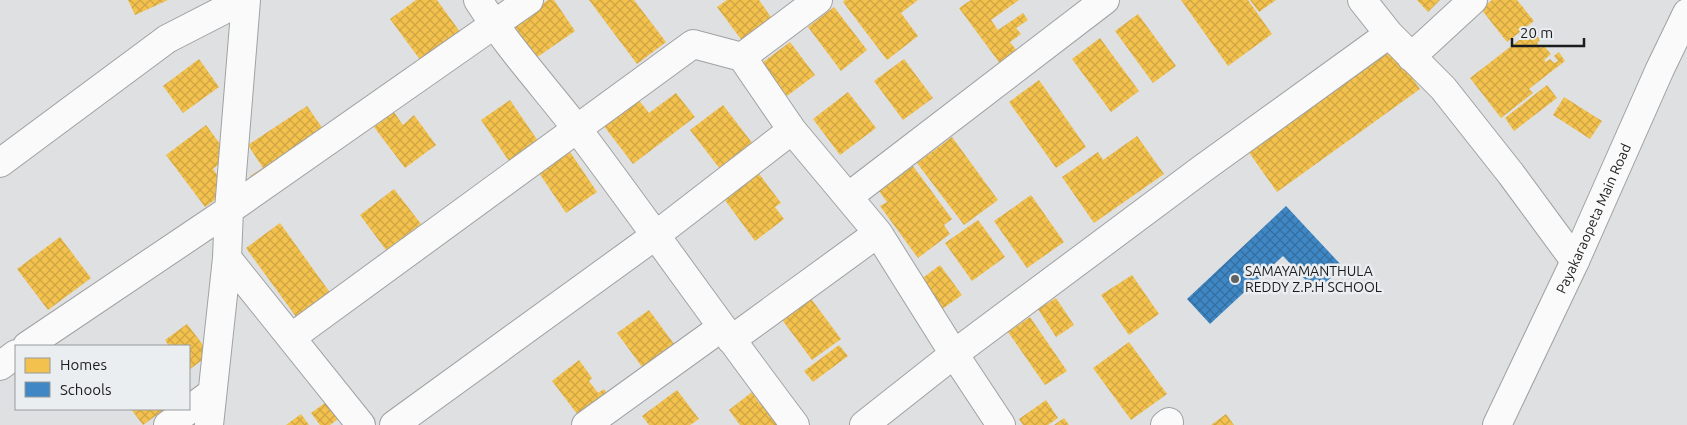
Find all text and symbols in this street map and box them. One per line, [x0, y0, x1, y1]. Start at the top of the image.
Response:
scale bar [1512, 15, 1584, 47]
text: 20 m [1520, 24, 1553, 41]
street label: Payakaraopeta Main Road [1553, 141, 1634, 296]
place label: SAMAYAMANTHULA REDDY Z.P.H SCHOOL [1245, 263, 1382, 295]
marker: SAMAYAMANTHULA REDDY Z.P.H SCHOOL [1229, 273, 1241, 285]
legend [15, 345, 190, 410]
text: Homes [60, 356, 107, 373]
text: Schools [60, 381, 111, 398]

